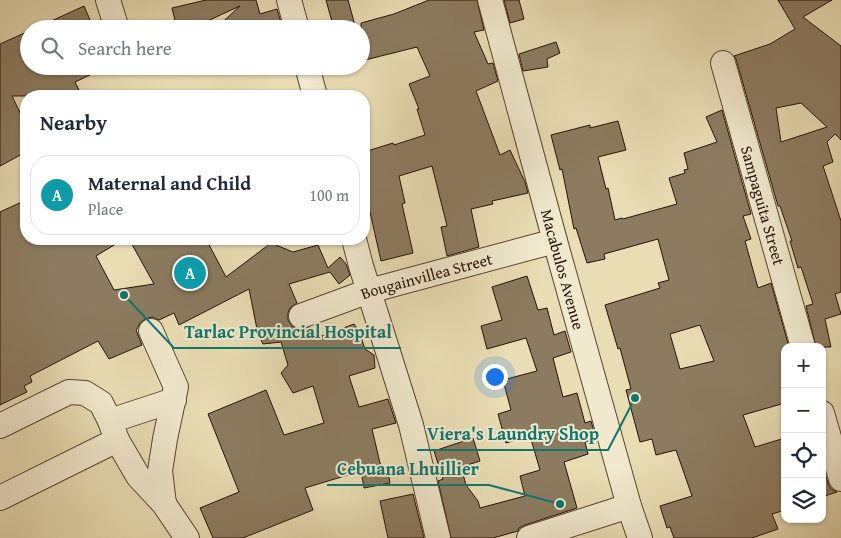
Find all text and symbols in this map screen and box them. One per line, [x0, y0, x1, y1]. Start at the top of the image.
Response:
search box [20, 20, 370, 75]
icon: search [38, 34, 66, 62]
text: Search here [78, 34, 172, 62]
text: Nearby [40, 107, 107, 138]
street label: Sampaguita Street [735, 143, 791, 268]
text: Maternal and Child [88, 169, 251, 197]
text: A [52, 183, 62, 207]
text: 100 m [309, 183, 349, 207]
text: Place [88, 197, 123, 221]
street label: Macabulos Avenue [535, 206, 591, 332]
street label: Bougainvillea Street [357, 246, 495, 305]
pin: A [174, 254, 206, 292]
callout: Tarlac Provincial Hospital [174, 315, 401, 348]
text: Tarlac Provincial Hospital [184, 318, 392, 345]
map controls [781, 343, 826, 523]
button: + [781, 343, 826, 388]
your location [482, 364, 508, 390]
button: − [781, 388, 826, 433]
callout: Viera's Laundry Shop [417, 417, 608, 450]
text: Viera's Laundry Shop [427, 420, 599, 447]
button: locate [781, 433, 826, 478]
callout: Cebuana Lhuillier [327, 452, 489, 485]
text: Cebuana Lhuillier [337, 455, 480, 482]
button: layers [781, 478, 826, 523]

